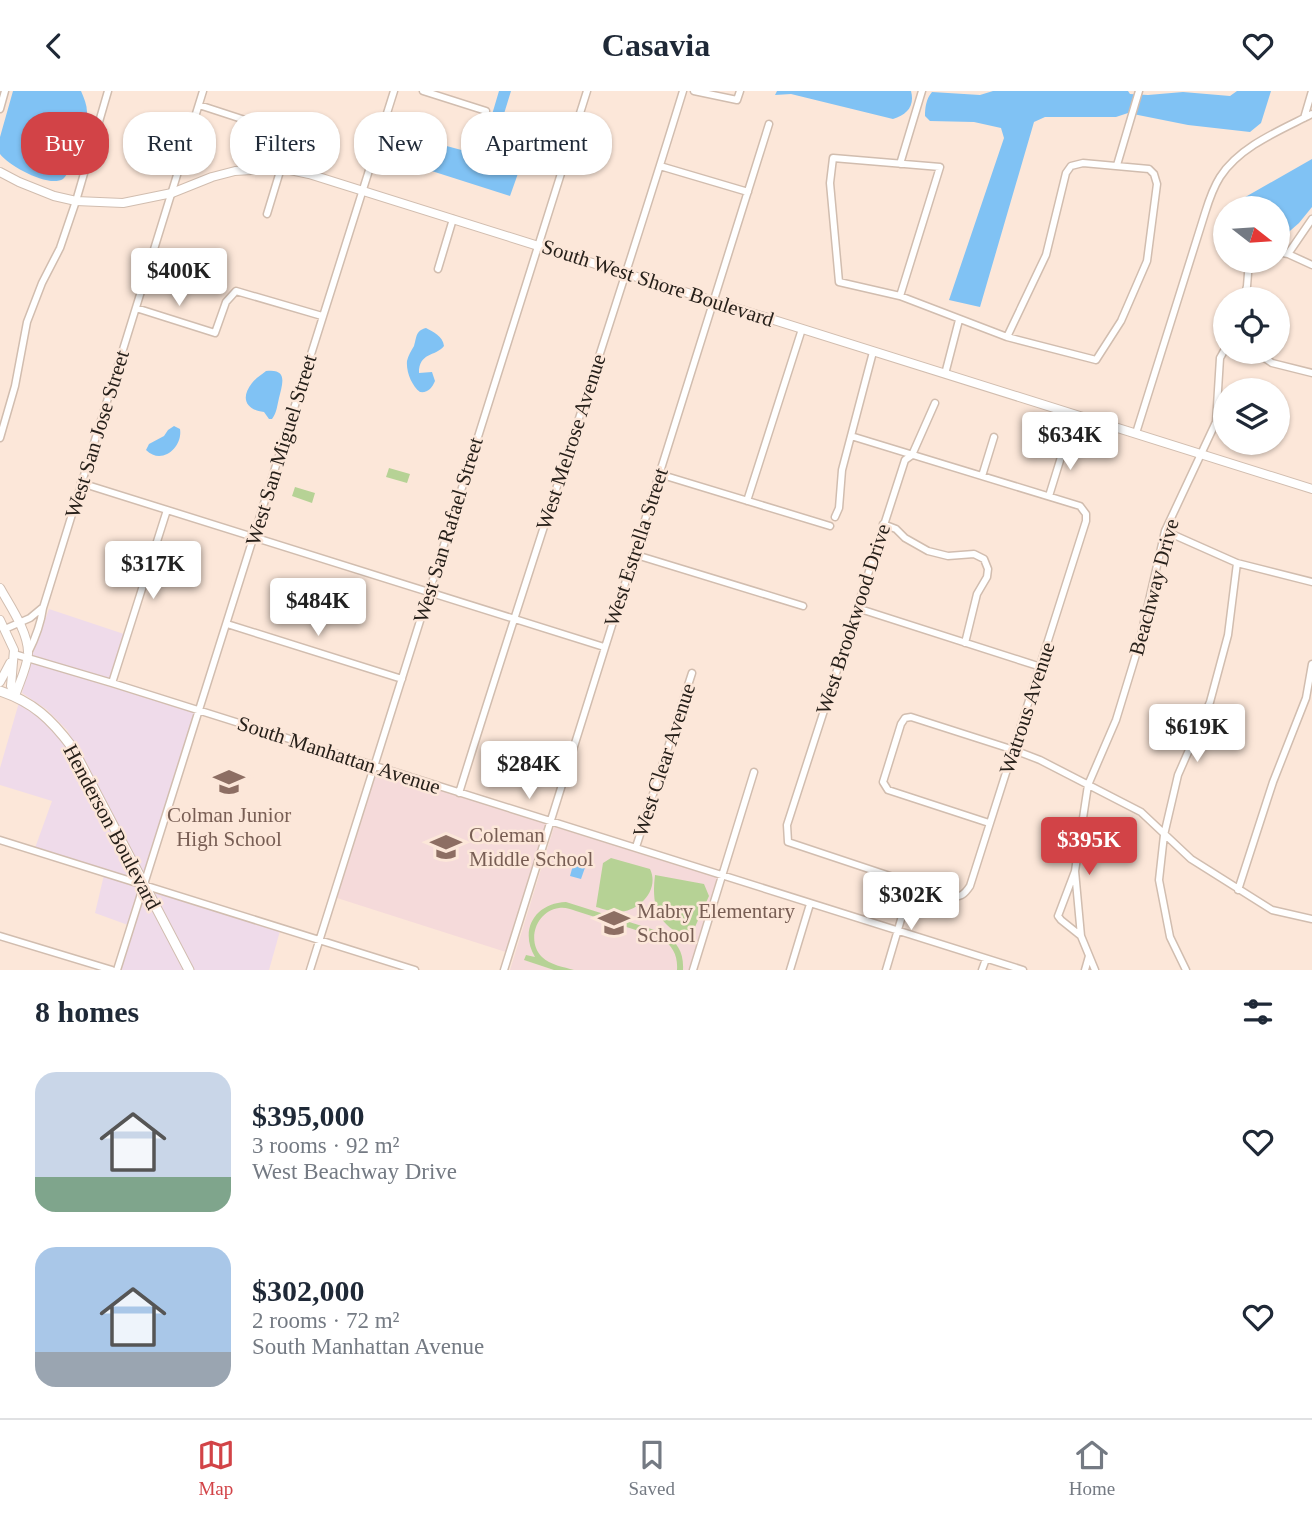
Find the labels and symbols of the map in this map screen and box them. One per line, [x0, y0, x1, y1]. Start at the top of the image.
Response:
north arrow [1213, 196, 1290, 273]
street label: South West Shore Boulevard [539, 234, 777, 332]
pin: $400K [130, 249, 228, 308]
street label: West San Jose Street [60, 347, 134, 521]
street label: West San Miguel Street [241, 351, 322, 548]
street label: West Melrose Avenue [531, 351, 611, 533]
pin: $634K [1021, 413, 1119, 472]
street label: West San Rafael Street [408, 434, 488, 626]
street label: West Estrella Street [599, 465, 673, 629]
street label: Beachway Drive [1124, 516, 1184, 658]
street label: West Brookwood Drive [811, 521, 895, 717]
pin: $317K [104, 541, 202, 601]
pin: $484K [269, 579, 367, 638]
street label: Watrous Avenue [994, 639, 1060, 777]
street label: West Clear Avenue [628, 680, 700, 840]
pin: $619K [1148, 705, 1246, 764]
street label: South Manhattan Avenue [235, 711, 443, 799]
street label: Henderson Boulevard [58, 740, 166, 914]
pin: $284K [480, 741, 578, 801]
school or university icon: Colman Junior High School [212, 765, 246, 799]
place label: Colman Junior High School [167, 803, 291, 851]
pin: $395K [1040, 817, 1138, 877]
place label: Coleman Middle School [469, 823, 593, 871]
school or university icon: Coleman Middle School [429, 830, 463, 864]
pin: $302K [862, 873, 960, 932]
place label: Mabry Elementary School [637, 899, 796, 947]
school or university icon: Mabry Elementary School [597, 906, 631, 940]

